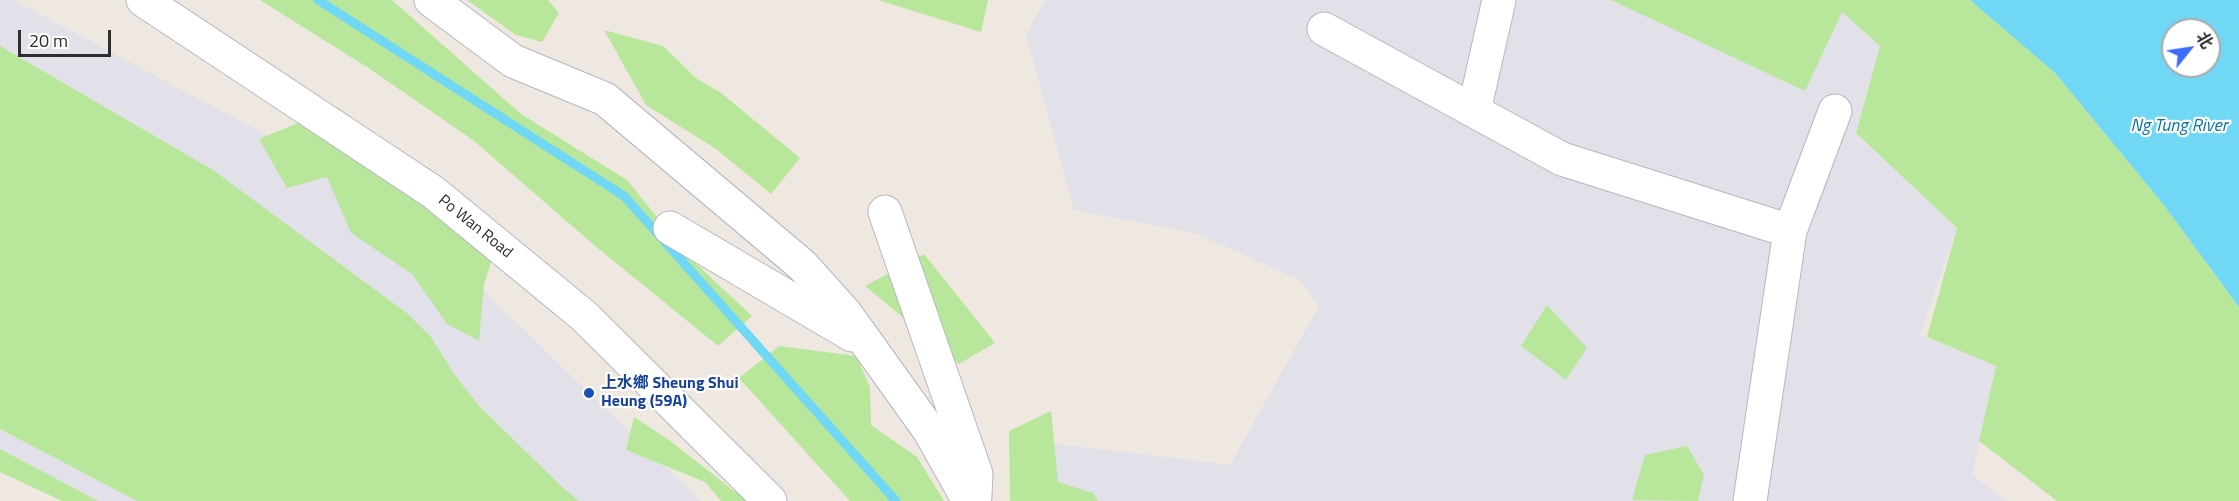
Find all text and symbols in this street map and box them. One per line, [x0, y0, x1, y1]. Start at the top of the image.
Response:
scale bar [21, 18, 114, 56]
north arrow [2161, 18, 2221, 78]
text: 20 m [29, 27, 68, 54]
text: 北 [2190, 27, 2219, 53]
water label: Ng Tung River [2131, 116, 2227, 138]
street label: Po Wan Road [434, 191, 516, 263]
place label: 上水鄉 Sheung Shui Heung (59A) [601, 374, 739, 412]
marker: 上水鄉 Sheung Shui Heung (59A) [582, 386, 596, 400]

